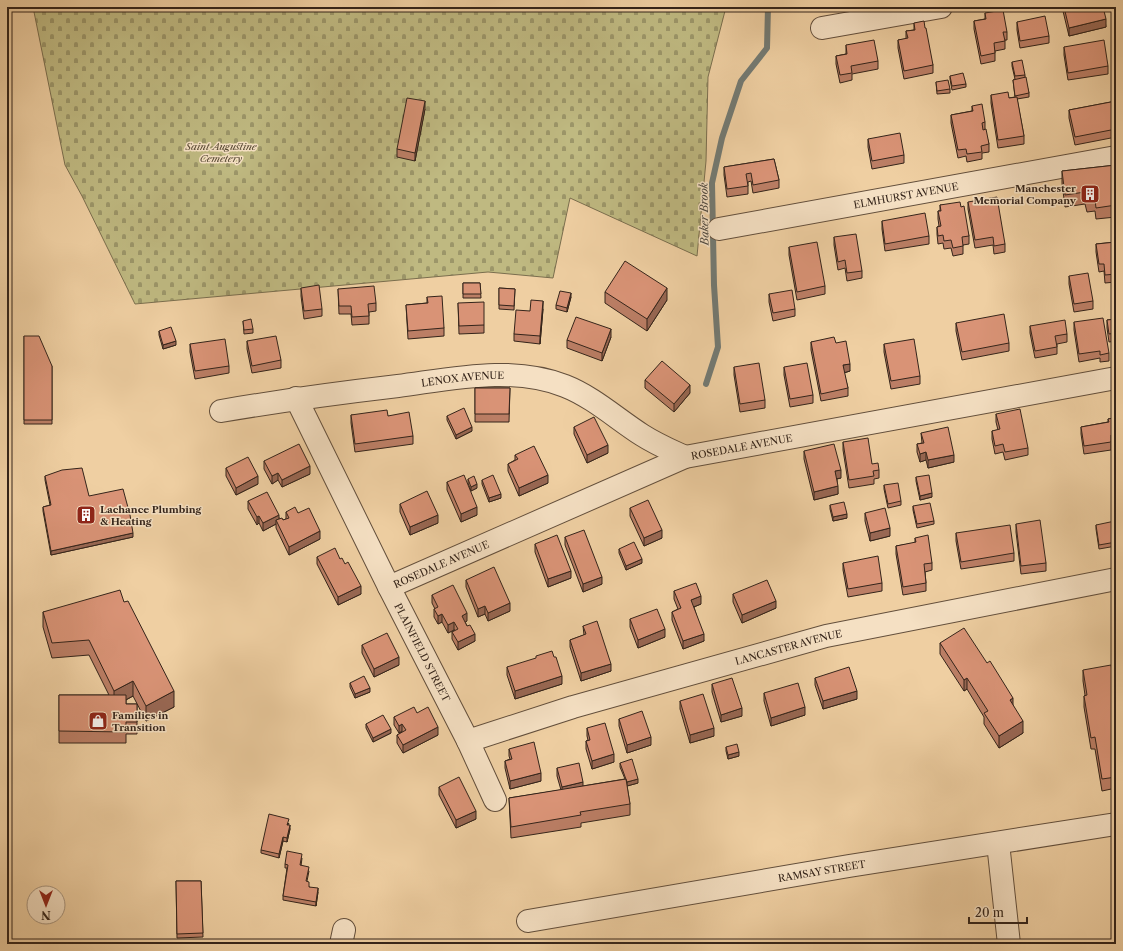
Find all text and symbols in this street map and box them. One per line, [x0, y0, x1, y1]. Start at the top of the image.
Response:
park label: Saint Augustine Cemetery [184, 140, 258, 165]
street label: ELMHURST AVENUE [853, 180, 960, 211]
water label: Baker Brook [696, 182, 712, 246]
place label: Manchester Memorial Company [973, 182, 1077, 207]
building icon: Manchester Memorial Company [1079, 183, 1101, 205]
street label: LENOX AVENUE [420, 369, 504, 390]
street label: ROSEDALE AVENUE [690, 431, 794, 463]
place label: Lachance Plumbing & Heating [100, 503, 202, 528]
building icon: Lachance Plumbing & Heating [75, 504, 97, 526]
street label: ROSEDALE AVENUE [392, 538, 491, 591]
street label: PLAINFIELD STREET [391, 601, 453, 704]
street label: LANCASTER AVENUE [733, 627, 843, 668]
place label: Families in Transition [112, 709, 168, 734]
shop icon: Families in Transition [87, 710, 109, 732]
street label: RAMSAY STREET [777, 857, 867, 885]
north arrow [26, 885, 66, 925]
scale bar [969, 899, 1027, 925]
text: 20 m [975, 905, 1004, 920]
text: N [41, 908, 51, 922]

